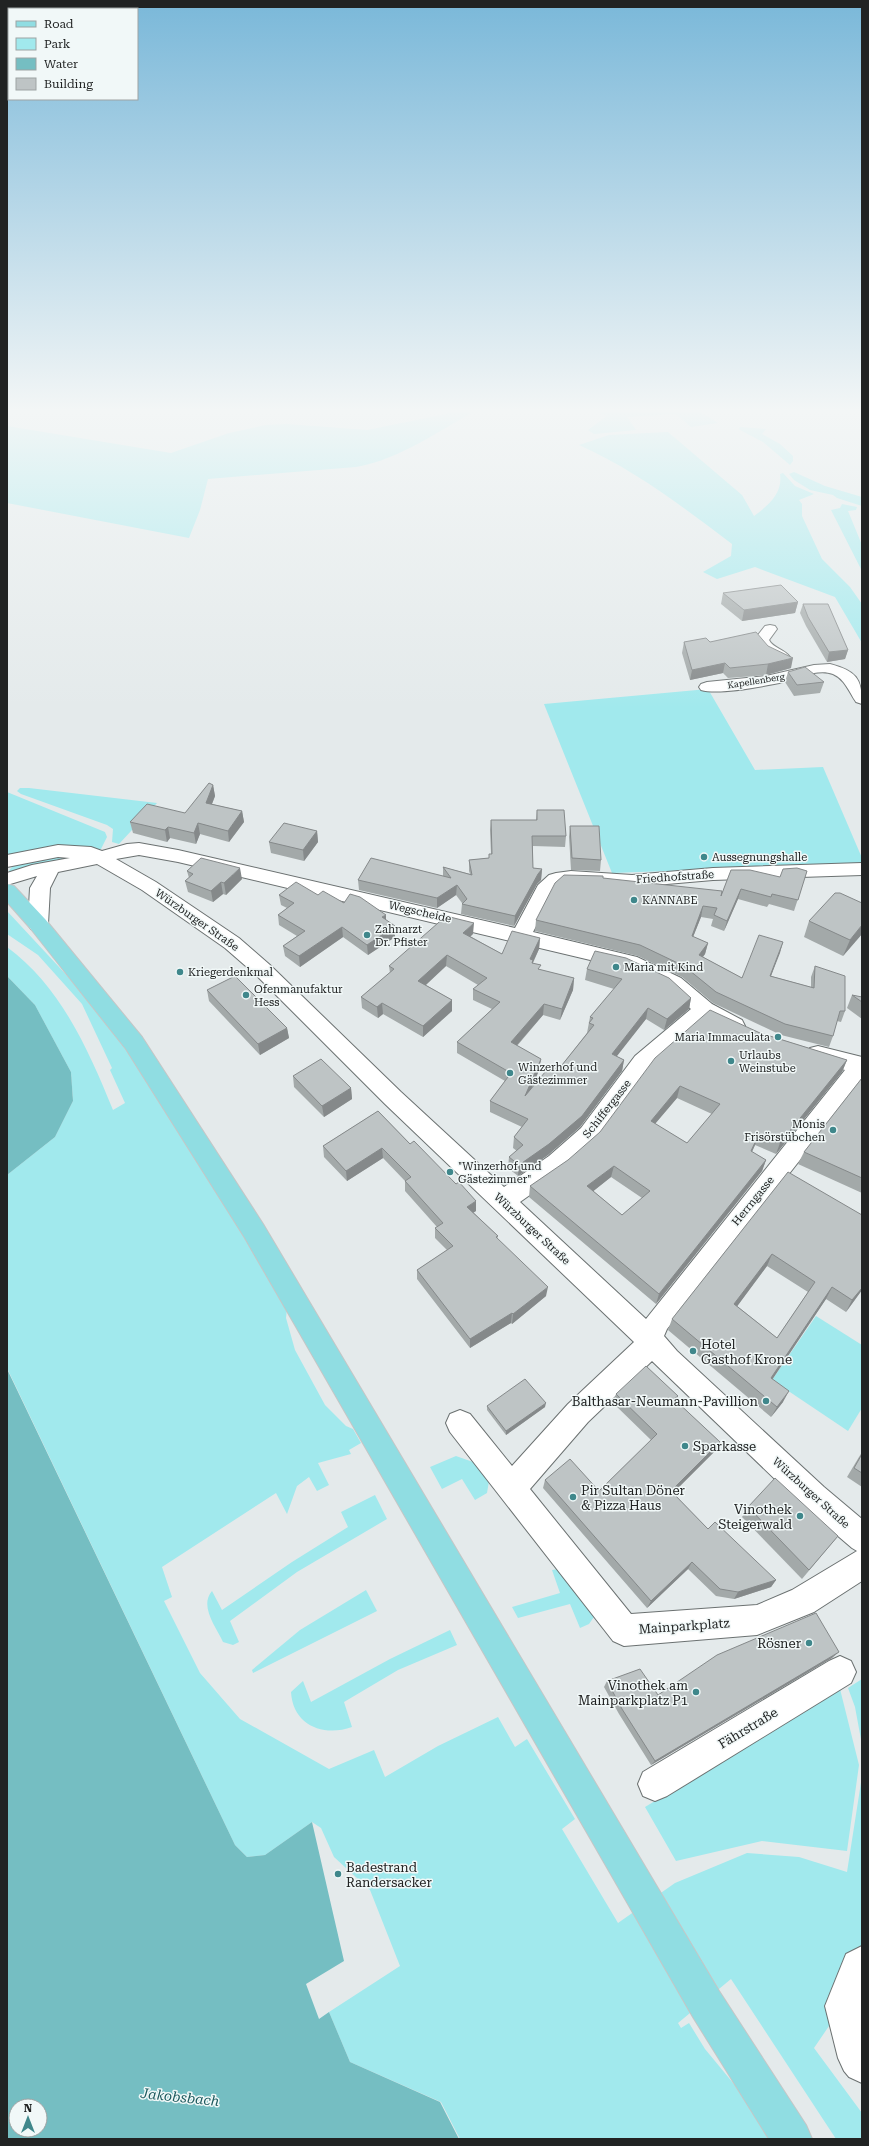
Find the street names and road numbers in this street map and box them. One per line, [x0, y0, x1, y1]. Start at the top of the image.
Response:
street label: Kapellenberg [727, 671, 786, 690]
street label: Friedhofstraße [636, 868, 714, 886]
street label: Würzburger Straße [153, 886, 241, 954]
street label: Wegscheide [387, 898, 453, 926]
street label: Schiffergasse [580, 1077, 634, 1141]
street label: Herrngasse [729, 1174, 777, 1228]
street label: Würzburger Straße [491, 1190, 573, 1268]
street label: Würzburger Straße [770, 1455, 852, 1531]
street label: Mainparkplatz [638, 1615, 730, 1637]
street label: Fährstraße [716, 1704, 780, 1752]

